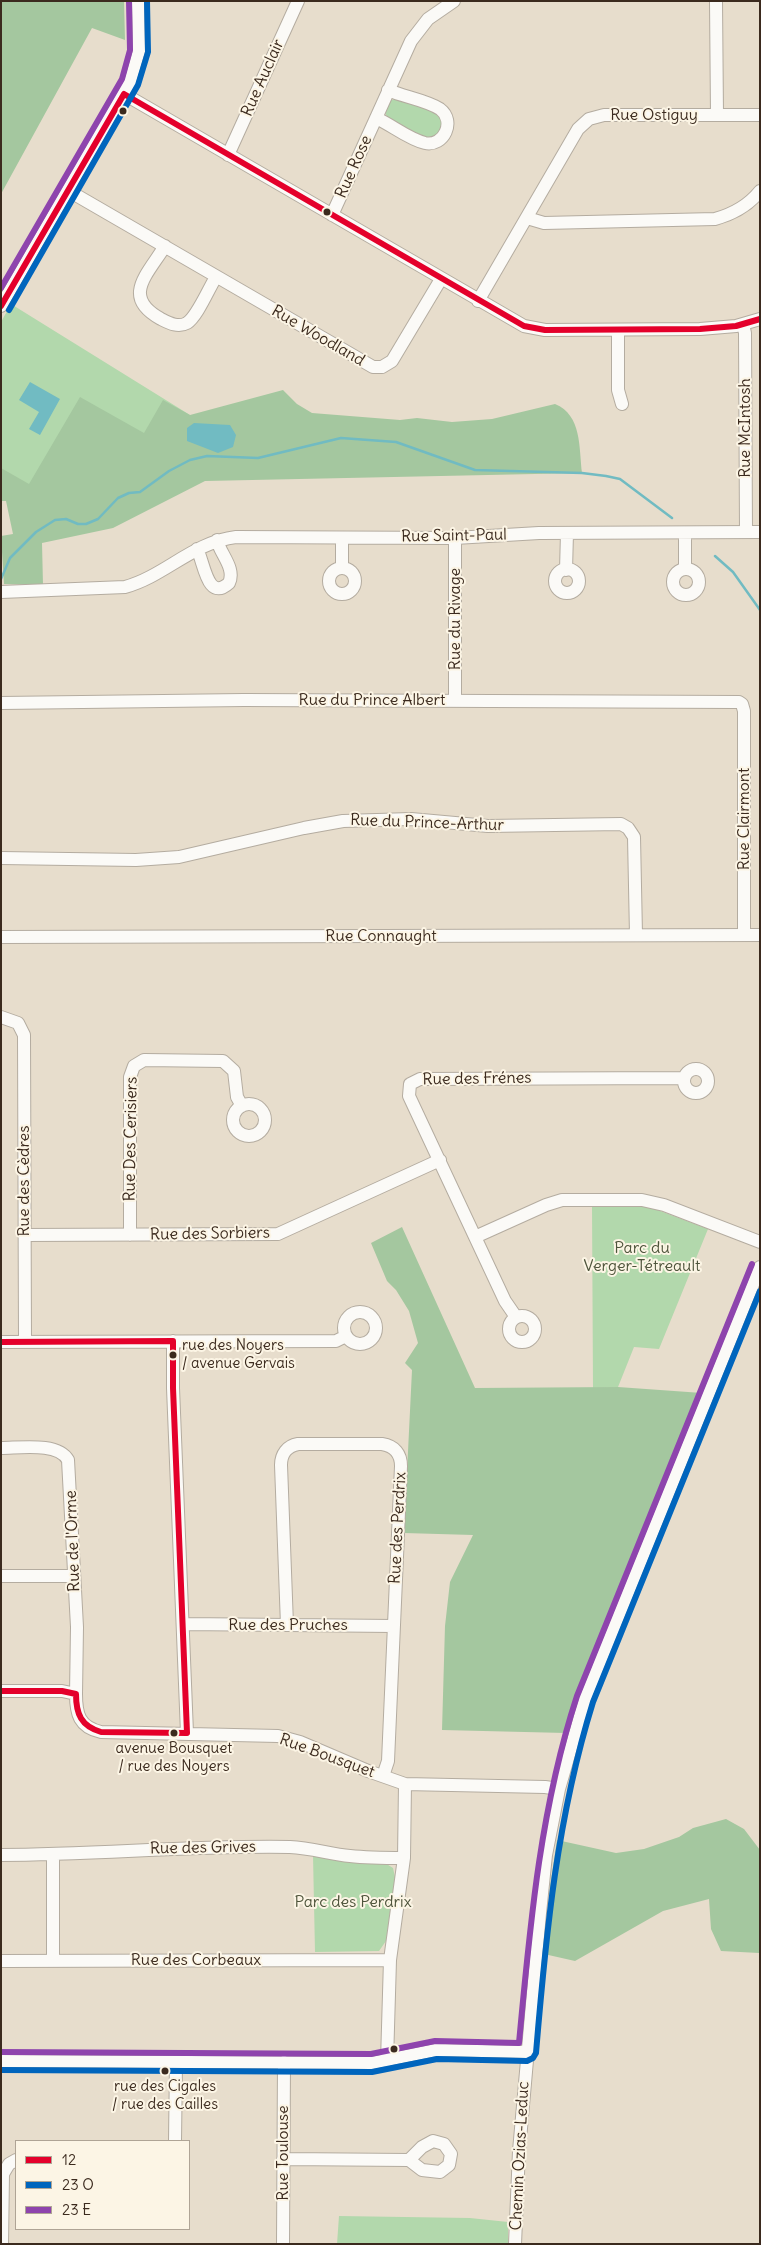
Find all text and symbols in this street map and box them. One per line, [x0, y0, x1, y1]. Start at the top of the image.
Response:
street label: Rue Auclair [237, 37, 289, 119]
street label: Rue Ostiguy [610, 105, 698, 125]
unlabelled marker [118, 106, 128, 116]
street label: Rue Rose [332, 133, 376, 201]
unlabelled marker [322, 207, 332, 217]
street label: Rue Woodland [268, 302, 368, 370]
street label: Rue McIntosh [735, 378, 755, 478]
street label: Rue Saint-Paul [401, 525, 507, 547]
street label: Rue du Rivage [445, 568, 465, 670]
street label: Rue du Prince Albert [299, 690, 445, 710]
street label: Rue Clairmont [734, 768, 754, 870]
street label: Rue du Prince-Arthur [350, 811, 504, 835]
street label: Rue Connaught [325, 926, 437, 946]
street label: Rue des Frénes [422, 1068, 532, 1090]
street label: Rue Des Cerisiers [120, 1076, 142, 1202]
street label: Rue des Cèdres [14, 1126, 34, 1236]
street label: Rue des Sorbiers [150, 1223, 270, 1245]
park label: Parc du Verger-Tétreault [584, 1238, 700, 1276]
place label: rue des Noyers / avenue Gervais [182, 1337, 295, 1372]
marker: rue des Noyers / avenue Gervais [168, 1350, 178, 1360]
street label: Rue des Perdrix [385, 1471, 411, 1585]
street label: Rue de l'Orme [62, 1490, 84, 1592]
street label: Rue des Pruches [228, 1615, 348, 1635]
marker: avenue Bousquet / rue des Noyers [169, 1728, 179, 1738]
street label: Rue Bousquet [277, 1730, 377, 1782]
place label: avenue Bousquet / rue des Noyers [116, 1740, 232, 1775]
street label: Rue des Grives [150, 1837, 256, 1859]
park label: Parc des Perdrix [294, 1892, 412, 1912]
street label: Rue des Corbeaux [131, 1950, 261, 1970]
unlabelled marker [389, 2044, 399, 2054]
marker: rue des Cigales / rue des Cailles [160, 2066, 170, 2076]
place label: rue des Cigales / rue des Cailles [112, 2078, 218, 2113]
street label: Chemin Ozias-Leduc [507, 2081, 533, 2231]
street label: Rue Toulouse [273, 2105, 293, 2201]
legend [15, 2140, 190, 2230]
text: 12 [62, 2150, 76, 2169]
text: 23 O [62, 2175, 94, 2194]
text: 23 E [62, 2200, 91, 2219]

